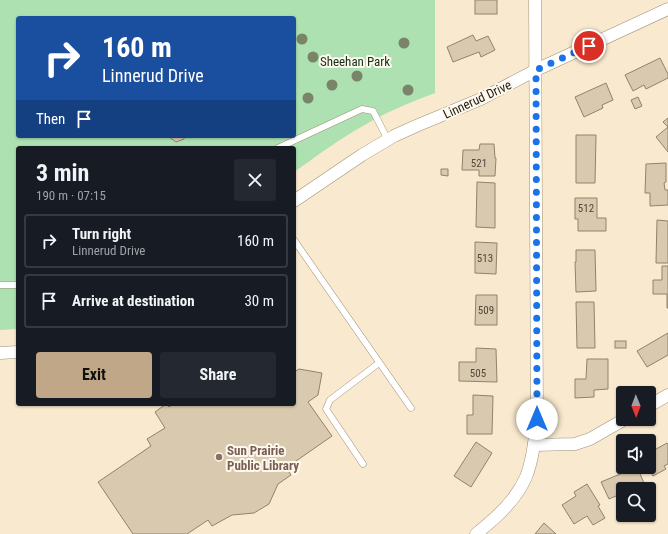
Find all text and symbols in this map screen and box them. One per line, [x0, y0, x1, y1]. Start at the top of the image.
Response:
pin [572, 29, 606, 63]
text: 160 m [102, 31, 172, 64]
icon: right [36, 32, 88, 84]
icon: arrive [578, 35, 600, 57]
park label: Sheehan Park [320, 54, 390, 69]
text: Linnerud Drive [102, 65, 204, 86]
street label: Linnerud Drive [441, 77, 514, 122]
icon: arrive [73, 108, 95, 130]
text: Then [36, 110, 65, 128]
house number: 521 [471, 157, 487, 170]
text: 3 min [36, 159, 89, 187]
button: close [234, 159, 276, 201]
text: 190 m · 07:15 [36, 188, 106, 203]
house number: 512 [578, 202, 594, 215]
text: Turn right [72, 225, 131, 243]
icon: right [38, 230, 60, 252]
text: 160 m [237, 232, 274, 250]
text: Linnerud Drive [72, 243, 145, 258]
house number: 513 [477, 252, 493, 265]
icon: arrive [38, 290, 60, 312]
text: Arrive at destination [72, 292, 195, 310]
text: 30 m [244, 292, 274, 310]
house number: 509 [478, 304, 494, 317]
button: Exit [36, 352, 152, 398]
button: Share [160, 352, 276, 398]
house number: 505 [470, 367, 486, 380]
north arrow [616, 386, 656, 426]
map controls [616, 386, 656, 522]
position arrow [516, 398, 558, 440]
button: sound [616, 434, 656, 474]
place label: Sun Prairie Public Library [227, 443, 299, 473]
marker: Sun Prairie Public Library [214, 452, 224, 462]
button: search [616, 482, 656, 522]

